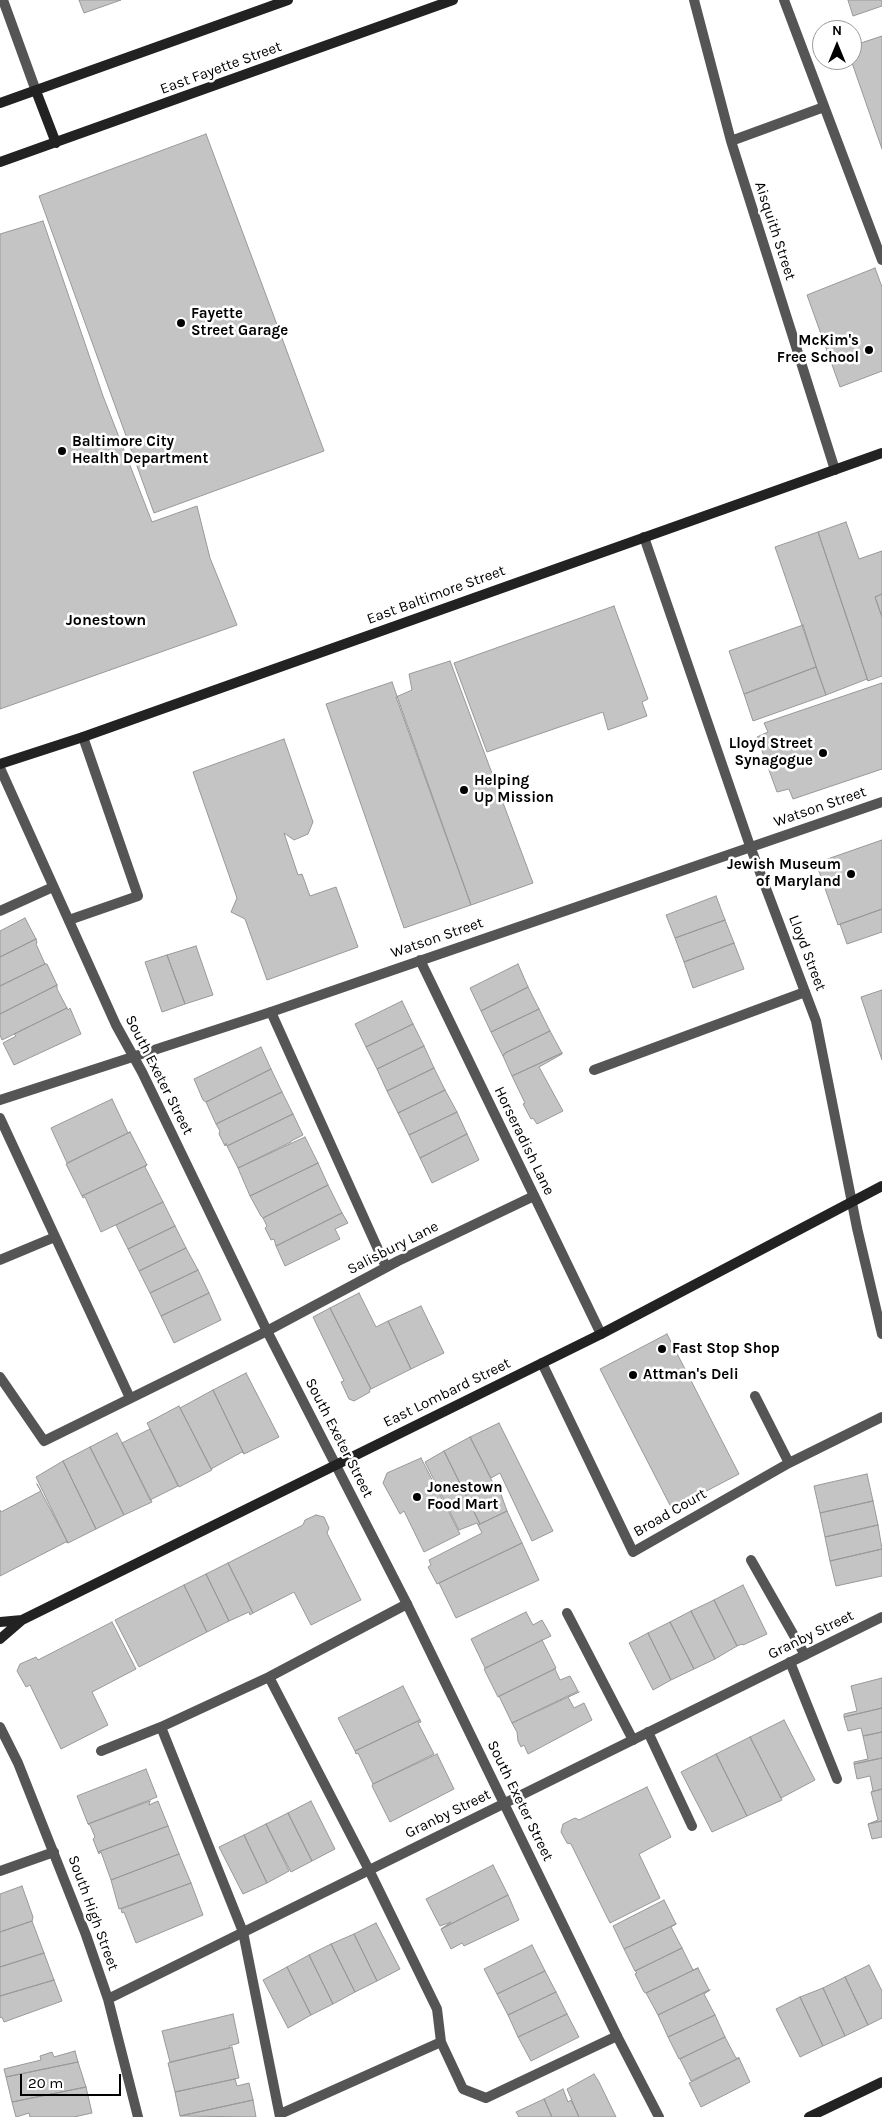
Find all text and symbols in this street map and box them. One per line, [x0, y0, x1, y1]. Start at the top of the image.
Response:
north arrow [812, 20, 862, 70]
text: N [832, 22, 842, 39]
street label: East Fayette Street [158, 38, 284, 98]
street label: Aisquith Street [751, 179, 799, 283]
place label: Fayette Street Garage [191, 305, 288, 340]
marker: Fayette Street Garage [175, 317, 187, 329]
place label: McKim's Free School [777, 332, 859, 367]
marker: McKim's Free School [863, 344, 875, 356]
place label: Baltimore City Health Department [72, 433, 208, 468]
marker: Baltimore City Health Department [56, 445, 68, 457]
street label: East Baltimore Street [364, 562, 508, 628]
district label: Jonestown [66, 610, 146, 630]
place label: Lloyd Street Synagogue [729, 735, 813, 770]
marker: Lloyd Street Synagogue [817, 747, 829, 759]
place label: Helping Up Mission [474, 772, 554, 807]
street label: Watson Street [771, 783, 869, 831]
marker: Helping Up Mission [458, 784, 470, 796]
place label: Jewish Museum of Maryland [727, 856, 841, 891]
marker: Jewish Museum of Maryland [845, 868, 857, 880]
street label: Lloyd Street [784, 912, 830, 994]
street label: Watson Street [388, 914, 486, 962]
street label: South Exeter Street [121, 1012, 197, 1138]
street label: Horseradish Lane [490, 1084, 558, 1198]
street label: Salisbury Lane [344, 1217, 442, 1279]
place label: Fast Stop Shop [672, 1340, 780, 1358]
marker: Fast Stop Shop [656, 1343, 668, 1355]
street label: East Lombard Street [380, 1354, 514, 1432]
place label: Attman's Deli [643, 1366, 739, 1384]
marker: Attman's Deli [627, 1369, 639, 1381]
street label: South Exeter Street [301, 1375, 377, 1501]
place label: Jonestown Food Mart [427, 1479, 502, 1514]
street label: Broad Court [630, 1485, 710, 1541]
marker: Jonestown Food Mart [411, 1491, 423, 1503]
street label: Granby Street [765, 1607, 857, 1663]
street label: South Exeter Street [483, 1738, 557, 1864]
street label: Granby Street [402, 1786, 494, 1842]
street label: South High Street [64, 1853, 122, 1973]
scale bar [22, 2064, 124, 2096]
text: 20 m [28, 2074, 63, 2092]

